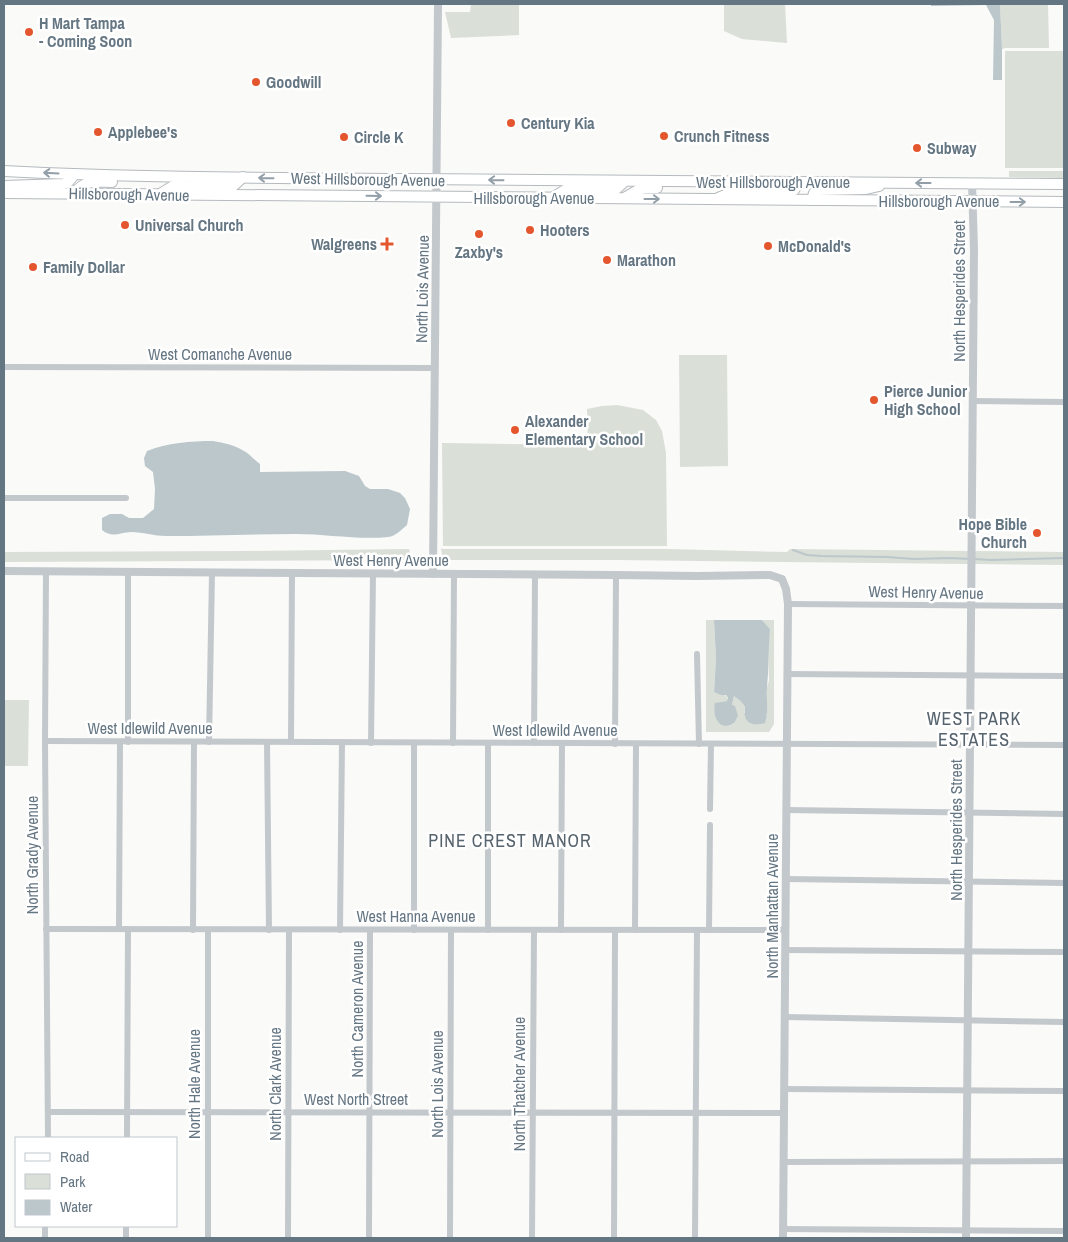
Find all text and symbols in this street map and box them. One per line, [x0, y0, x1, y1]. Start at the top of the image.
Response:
place label: H Mart Tampa - Coming Soon [39, 12, 132, 52]
marker: H Mart Tampa - Coming Soon [23, 26, 35, 38]
place label: Goodwill [266, 71, 321, 93]
marker: Goodwill [250, 76, 262, 88]
place label: Century Kia [521, 112, 595, 134]
marker: Century Kia [505, 117, 517, 129]
place label: Applebee's [108, 121, 177, 143]
place label: Crunch Fitness [674, 125, 770, 147]
marker: Applebee's [92, 126, 104, 138]
place label: Circle K [354, 126, 404, 148]
marker: Crunch Fitness [658, 130, 670, 142]
marker: Circle K [338, 131, 350, 143]
place label: Subway [927, 137, 977, 159]
marker: Subway [911, 142, 923, 154]
street label: West Hillsborough Avenue [291, 167, 445, 191]
one-way arrow [43, 169, 59, 178]
street label: West Hillsborough Avenue [696, 171, 850, 193]
one-way arrow [258, 173, 274, 183]
one-way arrow [488, 175, 504, 185]
one-way arrow [916, 178, 932, 187]
street label: Hillsborough Avenue [68, 182, 190, 206]
street label: Hillsborough Avenue [474, 187, 594, 209]
street label: Hillsborough Avenue [879, 190, 999, 212]
one-way arrow [366, 192, 382, 201]
one-way arrow [644, 194, 660, 204]
one-way arrow [1010, 197, 1026, 207]
place label: Universal Church [135, 214, 244, 236]
marker: Universal Church [119, 219, 131, 231]
place label: Hooters [540, 219, 590, 241]
street label: North Hesperides Street [948, 220, 970, 362]
marker: Hooters [524, 224, 536, 236]
marker: Zaxby's [473, 228, 485, 240]
place label: Walgreens [311, 233, 377, 255]
street label: North Lois Avenue [410, 235, 434, 343]
place label: McDonald's [778, 235, 851, 257]
marker: Walgreens [381, 238, 393, 250]
marker: McDonald's [762, 240, 774, 252]
place label: Zaxby's [455, 241, 503, 263]
place label: Marathon [617, 249, 676, 271]
marker: Marathon [601, 254, 613, 266]
place label: Family Dollar [43, 256, 126, 278]
marker: Family Dollar [27, 261, 39, 273]
street label: West Comanche Avenue [148, 343, 292, 365]
place label: Pierce Junior High School [884, 380, 968, 420]
marker: Pierce Junior High School [868, 394, 880, 406]
place label: Alexander Elementary School [525, 410, 643, 450]
marker: Alexander Elementary School [509, 424, 521, 436]
place label: Hope Bible Church [958, 513, 1027, 553]
marker: Hope Bible Church [1031, 527, 1043, 539]
street label: West Henry Avenue [333, 549, 449, 571]
street label: West Henry Avenue [868, 580, 984, 604]
district label: WEST PARK ESTATES [927, 706, 1021, 752]
street label: West Idlewild Avenue [88, 717, 213, 739]
street label: West Idlewild Avenue [493, 719, 618, 741]
street label: North Hesperides Street [945, 759, 967, 901]
street label: North Grady Avenue [21, 796, 43, 914]
district label: PINE CREST MANOR [428, 828, 592, 853]
street label: North Manhattan Avenue [761, 834, 783, 978]
street label: West Hanna Avenue [356, 905, 476, 927]
street label: North Cameron Avenue [346, 941, 368, 1077]
street label: North Thatcher Avenue [508, 1017, 530, 1151]
street label: North Clark Avenue [264, 1027, 286, 1141]
street label: North Hale Avenue [183, 1029, 205, 1139]
street label: North Lois Avenue [426, 1030, 448, 1138]
street label: West North Street [304, 1088, 408, 1110]
legend [15, 1137, 178, 1227]
text: Road [60, 1146, 89, 1167]
text: Park [60, 1171, 86, 1192]
text: Water [60, 1196, 92, 1217]

